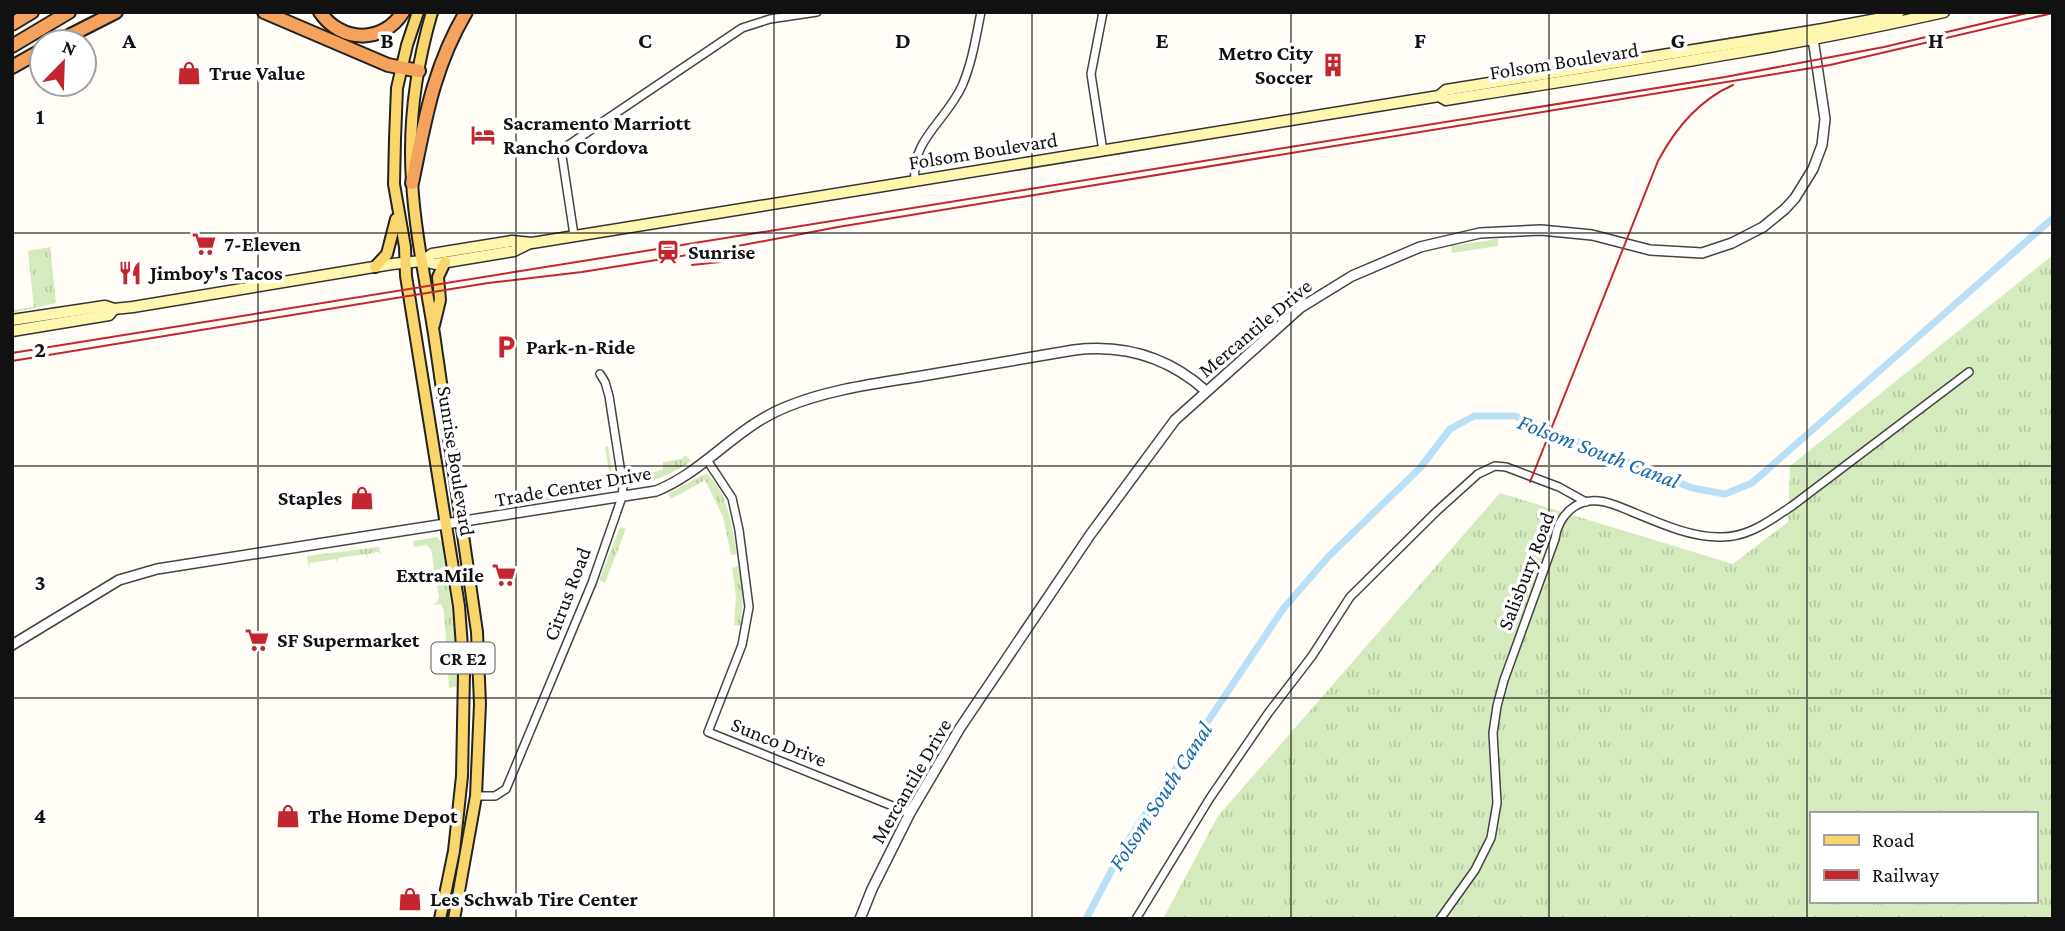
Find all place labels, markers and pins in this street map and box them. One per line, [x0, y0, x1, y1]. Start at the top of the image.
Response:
place label: Metro City Soccer [1218, 41, 1314, 89]
building icon: Metro City Soccer [1319, 51, 1347, 79]
shop icon: True Value [175, 59, 203, 87]
place label: True Value [209, 61, 305, 85]
place label: Sacramento Marriott Rancho Cordova [503, 111, 691, 159]
hotel icon: Sacramento Marriott Rancho Cordova [469, 121, 497, 149]
supermarket icon: 7-Eleven [190, 230, 218, 258]
place label: 7-Eleven [224, 232, 301, 256]
station icon: Sunrise [654, 238, 682, 266]
place label: Sunrise [688, 240, 756, 264]
restaurant icon: Jimboy's Tacos [116, 259, 144, 287]
place label: Jimboy's Tacos [148, 261, 283, 285]
parking icon: Park-n-Ride [492, 333, 520, 361]
place label: Park-n-Ride [526, 335, 636, 359]
shop icon: Staples [348, 484, 376, 512]
place label: Staples [278, 486, 342, 510]
supermarket icon: ExtraMile [490, 561, 518, 589]
place label: ExtraMile [396, 563, 484, 587]
supermarket icon: SF Supermarket [243, 626, 271, 654]
place label: SF Supermarket [277, 628, 420, 652]
shop icon: The Home Depot [274, 802, 302, 830]
place label: The Home Depot [308, 804, 458, 828]
shop icon: Les Schwab Tire Center [396, 885, 424, 913]
place label: Les Schwab Tire Center [430, 887, 638, 911]

